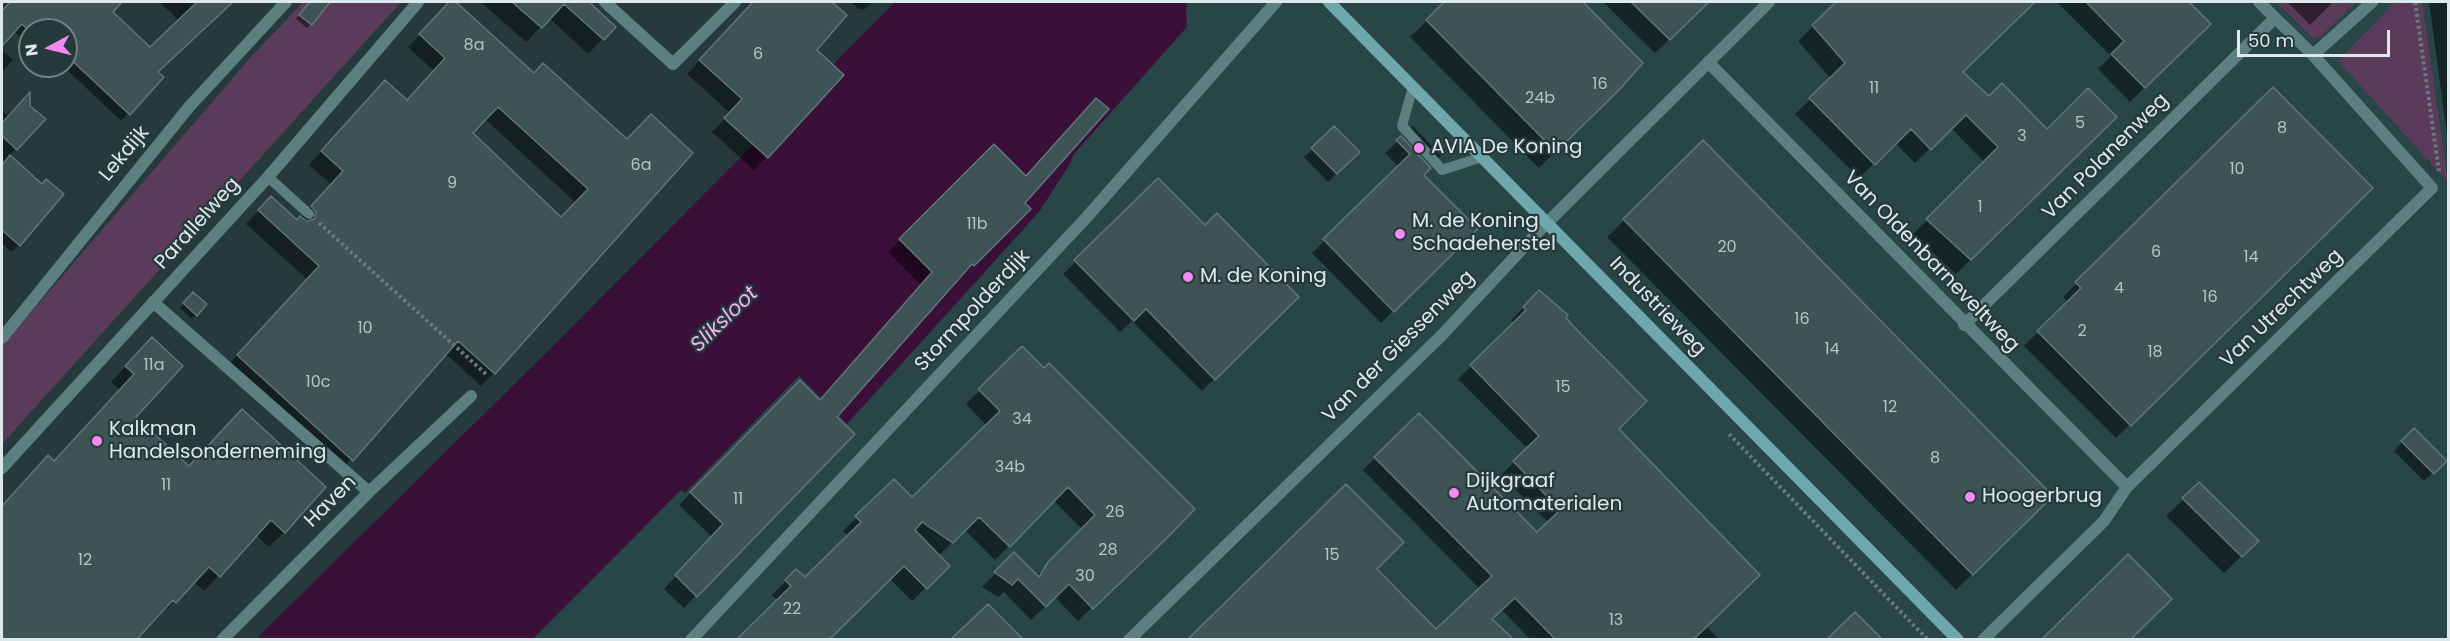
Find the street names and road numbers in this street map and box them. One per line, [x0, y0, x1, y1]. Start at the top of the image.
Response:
street label: Van Polanenweg [2038, 89, 2174, 225]
street label: Lekdijk [95, 121, 155, 187]
street label: Van Oldenbarneveltweg [1838, 166, 2024, 358]
street label: Parallelweg [150, 173, 246, 275]
street label: Stormpolderdijk [910, 245, 1036, 377]
street label: Van Utrechtweg [2216, 245, 2348, 373]
street label: Industrieweg [1604, 252, 1710, 362]
street label: Van der Giessenweg [1318, 266, 1480, 428]
street label: Haven [300, 471, 362, 533]

